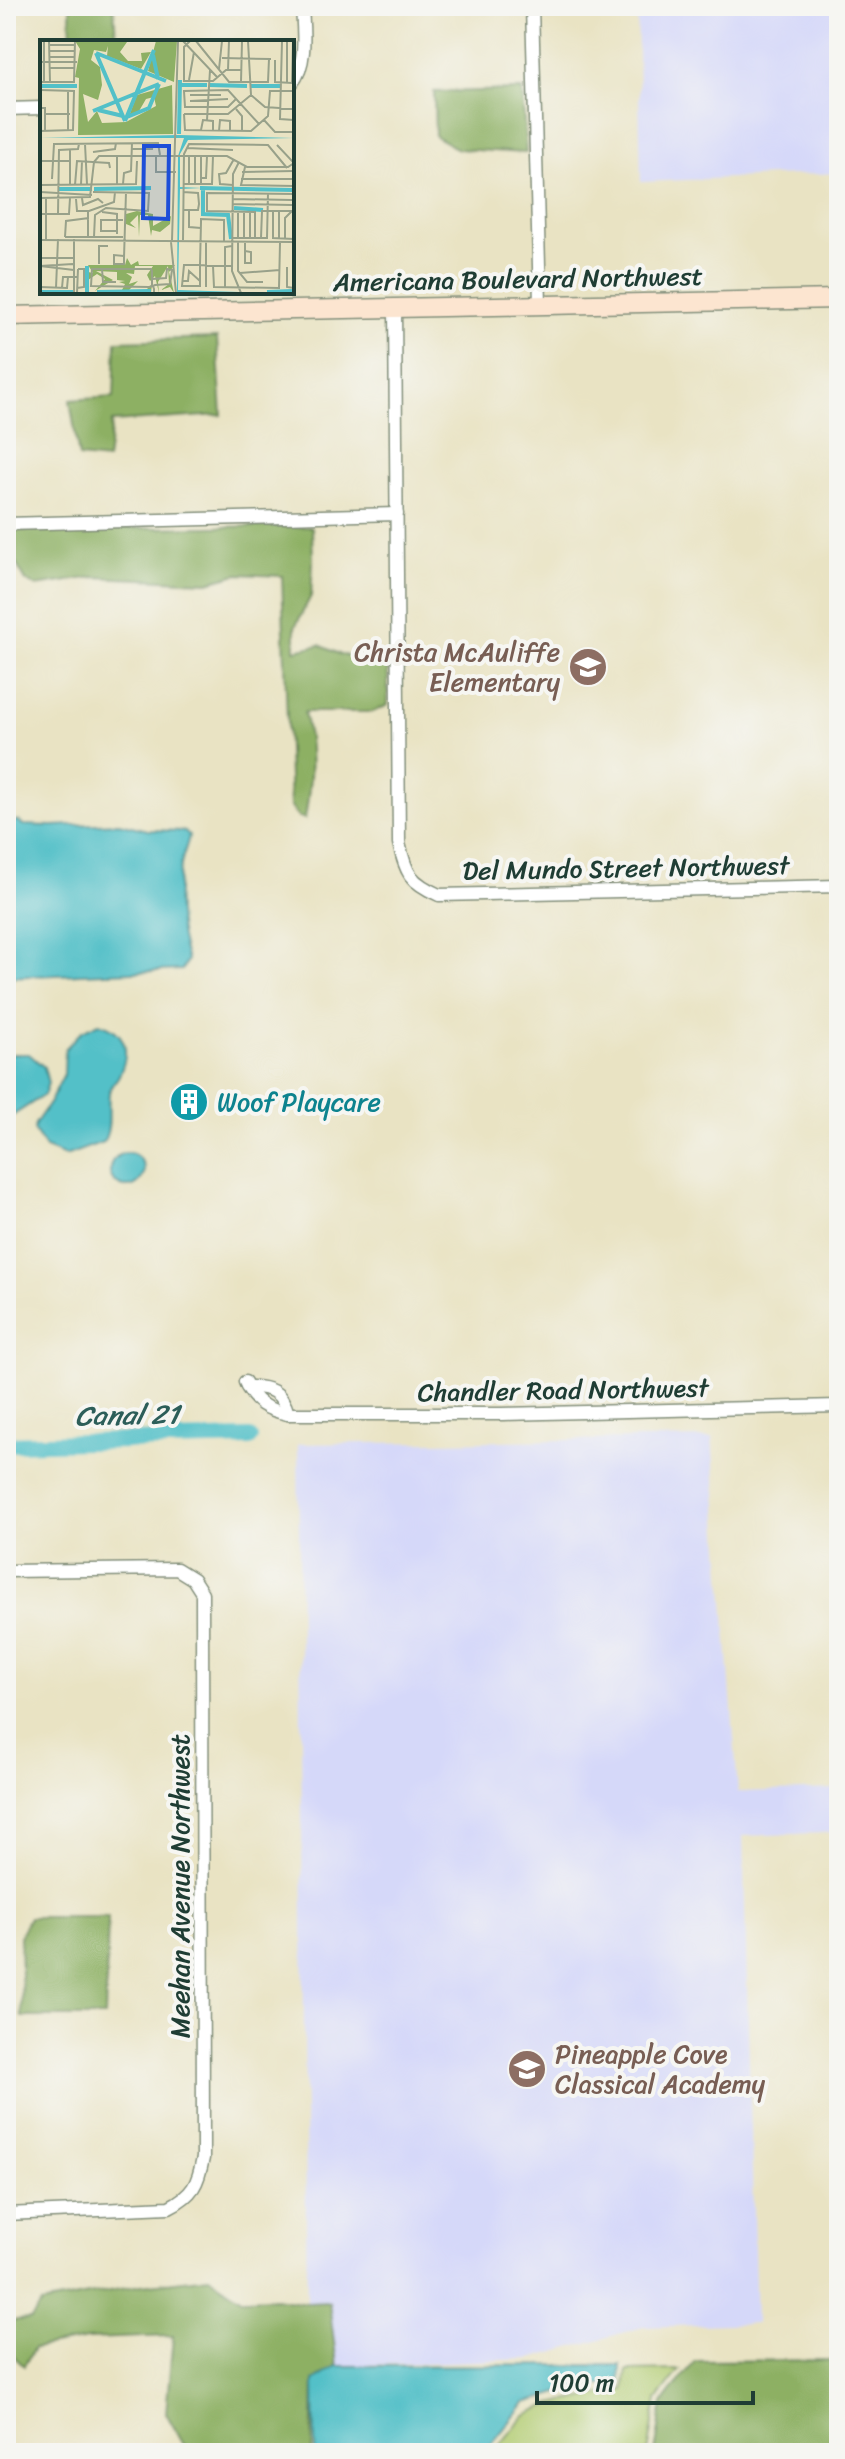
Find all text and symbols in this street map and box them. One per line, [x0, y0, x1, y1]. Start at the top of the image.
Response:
inset map [40, 40, 294, 294]
street label: Americana Boulevard Northwest [332, 253, 703, 305]
place label: Christa McAuliffe Elementary [354, 629, 561, 705]
school or university icon: Christa McAuliffe Elementary [567, 646, 609, 688]
street label: Del Mundo Street Northwest [462, 842, 791, 894]
place label: Woof Playcare [217, 1079, 381, 1125]
building icon: Woof Playcare [168, 1081, 210, 1123]
street label: Chandler Road Northwest [417, 1364, 710, 1416]
water label: Canal 21 [75, 1390, 183, 1440]
street label: Meehan Avenue Northwest [157, 1734, 203, 2038]
place label: Pineapple Cove Classical Academy [555, 2031, 766, 2107]
school or university icon: Pineapple Cove Classical Academy [506, 2048, 548, 2090]
scale bar [537, 2355, 753, 2405]
text: 100 m [549, 2362, 614, 2404]

